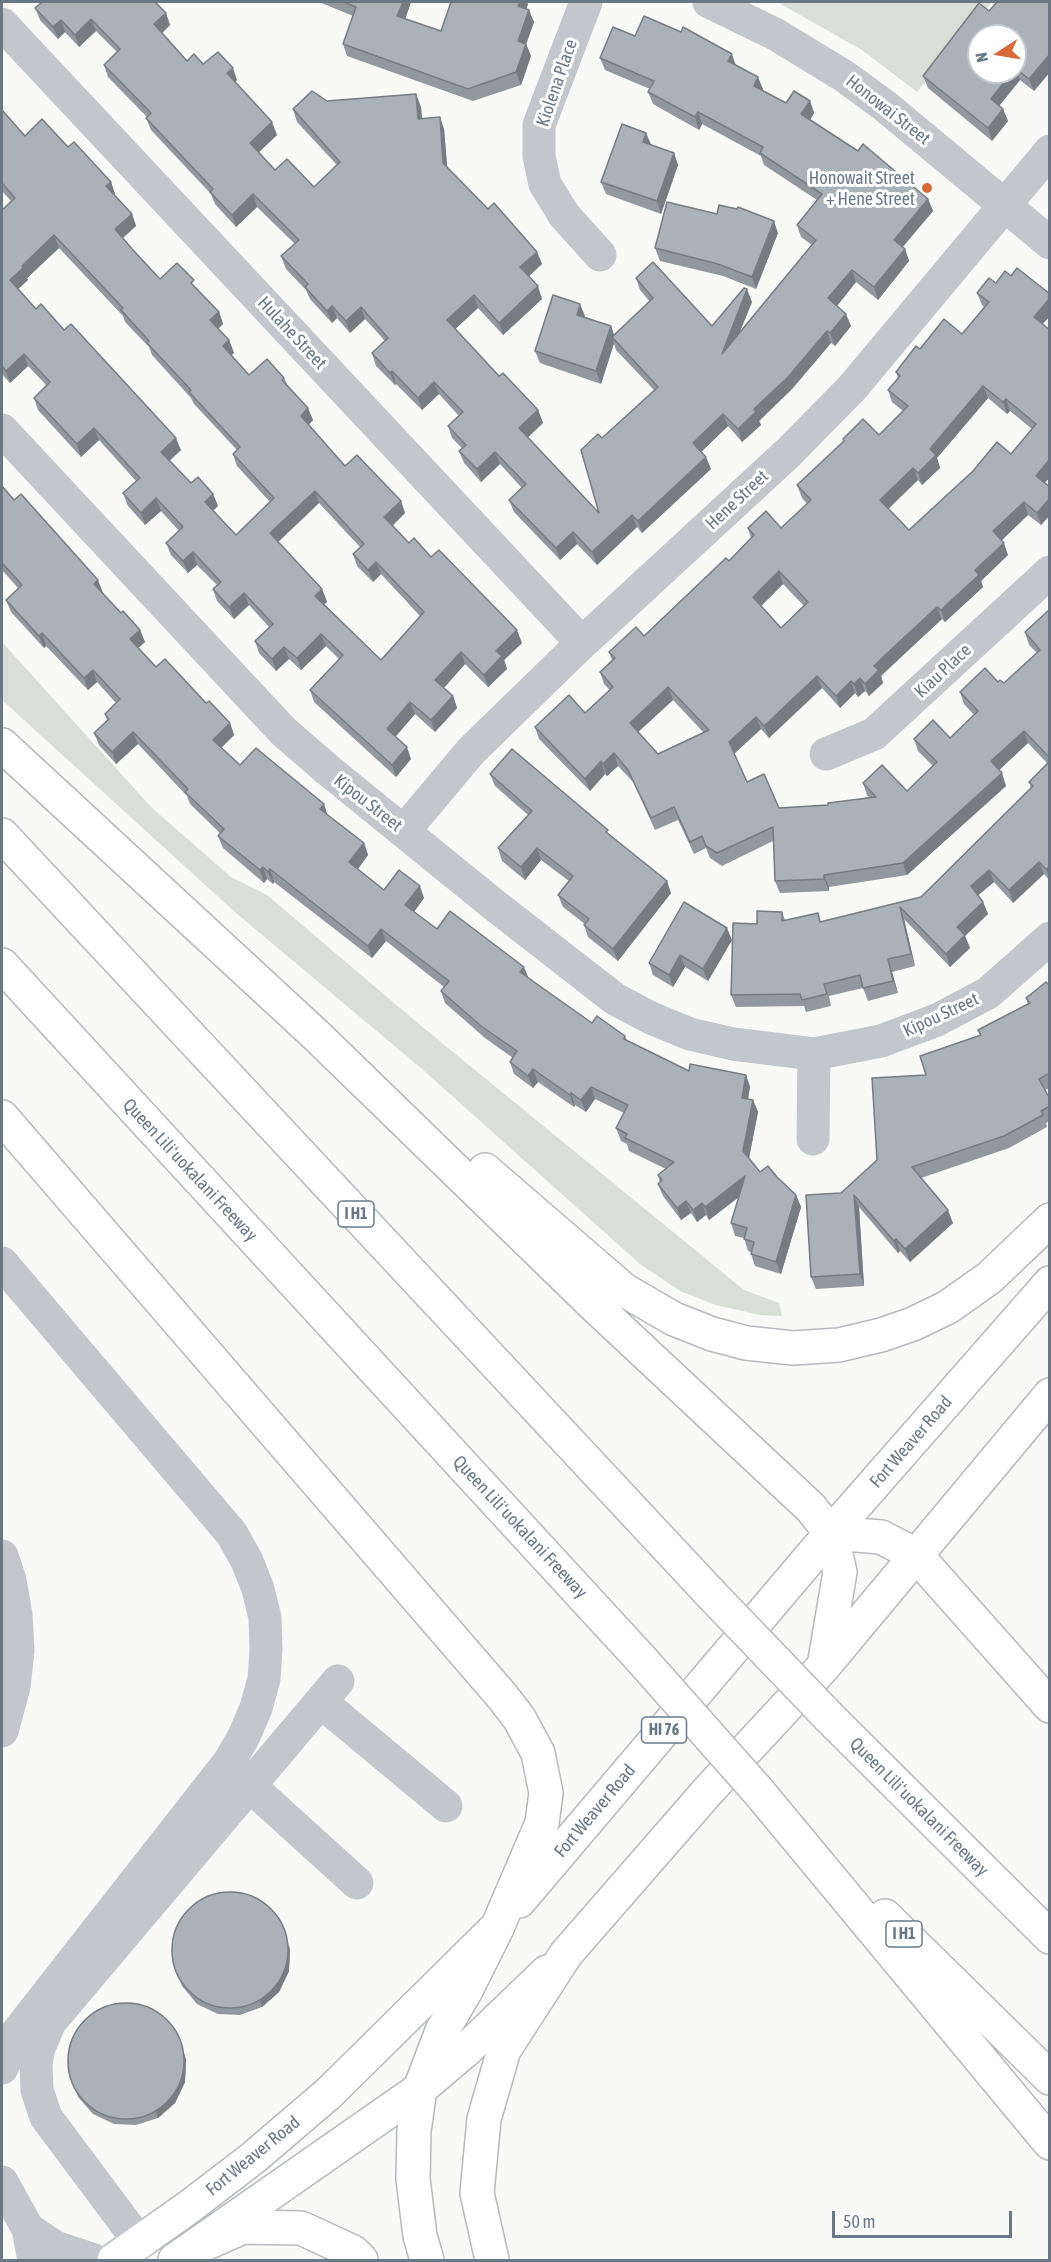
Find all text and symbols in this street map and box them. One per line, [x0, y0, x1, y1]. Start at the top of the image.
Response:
north arrow [967, 24, 1027, 84]
street label: Kiolena Place [532, 37, 582, 129]
text: N [972, 51, 991, 64]
street label: Honowai Street [842, 70, 934, 150]
place label: Honowait Street + Hene Street [809, 167, 915, 210]
marker: Honowait Street + Hene Street [920, 181, 934, 195]
street label: Hulahe Street [253, 292, 331, 374]
street label: Hene Street [701, 466, 773, 534]
street label: Kiau Place [910, 639, 976, 703]
street label: Kipou Street [330, 770, 406, 836]
street label: Kipou Street [900, 988, 982, 1042]
street label: Queen Liliʻuokalani Freeway [118, 1094, 262, 1246]
road number: I H1 [338, 1201, 374, 1227]
street label: Fort Weaver Road [865, 1392, 957, 1492]
street label: Queen Liliʻuokalani Freeway [448, 1451, 592, 1603]
road number: HI 76 [642, 1717, 686, 1743]
street label: Queen Liliʻuokalani Freeway [845, 1733, 993, 1881]
street label: Fort Weaver Road [550, 1760, 640, 1862]
road number: I H1 [886, 1921, 922, 1947]
street label: Fort Weaver Road [202, 2112, 304, 2200]
scale bar [835, 2199, 1015, 2237]
text: 50 m [843, 2211, 875, 2232]

